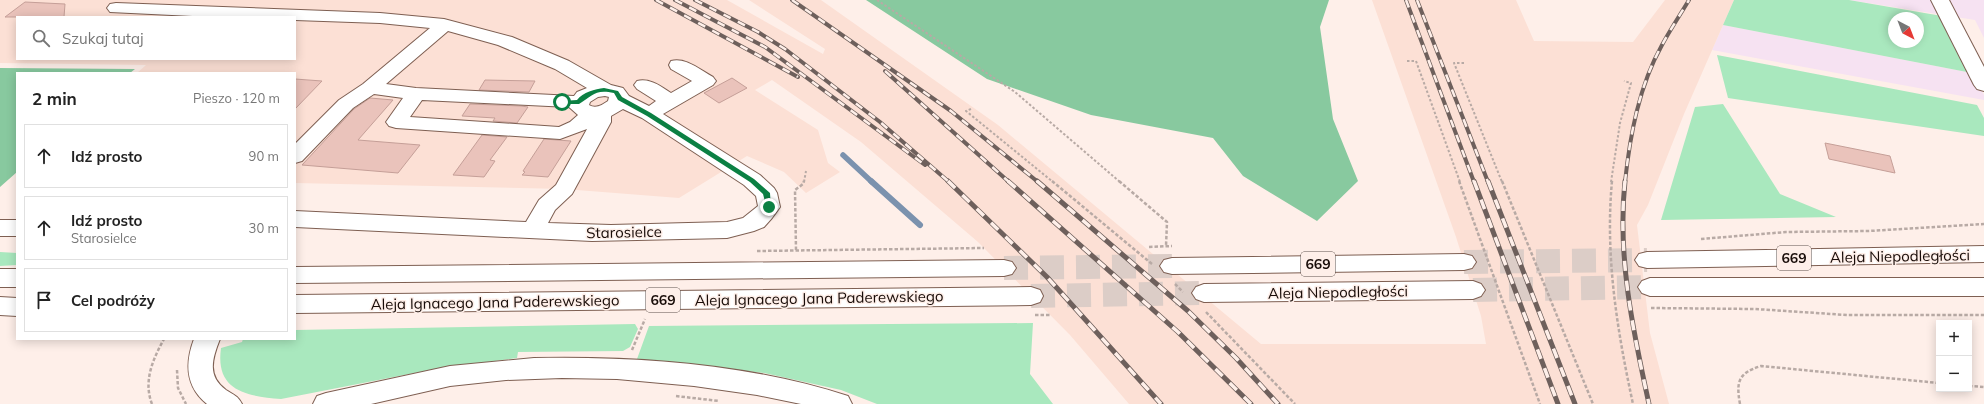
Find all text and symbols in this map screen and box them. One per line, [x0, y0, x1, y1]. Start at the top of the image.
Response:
north arrow [1888, 12, 1924, 48]
search box [16, 16, 296, 60]
icon: search [30, 27, 52, 49]
text: Szukaj tutaj [62, 29, 144, 48]
text: 2 min [32, 88, 77, 109]
text: Pieszo · 120 m [193, 90, 280, 106]
route start [553, 93, 571, 111]
icon: ahead [33, 145, 55, 167]
text: Idź prosto [71, 147, 142, 166]
text: 90 m [249, 148, 279, 164]
route end [760, 198, 778, 216]
text: Idź prosto [71, 211, 142, 230]
icon: ahead [33, 217, 55, 239]
text: 30 m [249, 220, 279, 236]
street label: Starosielce [586, 222, 662, 242]
text: Starosielce [71, 230, 137, 246]
street label: Aleja Niepodległości [1830, 245, 1970, 267]
road number: 669 [1777, 246, 1811, 270]
road number: 669 [1301, 252, 1335, 276]
street label: Aleja Niepodległości [1268, 281, 1408, 303]
street label: Aleja Ignacego Jana Paderewskiego [694, 286, 944, 310]
road number: 669 [646, 288, 680, 312]
icon: arrive [33, 289, 55, 311]
street label: Aleja Ignacego Jana Paderewskiego [370, 290, 620, 314]
text: Cel podróży [71, 291, 155, 310]
map controls [1936, 320, 1972, 392]
button: + [1936, 320, 1972, 356]
button: − [1936, 356, 1972, 392]

